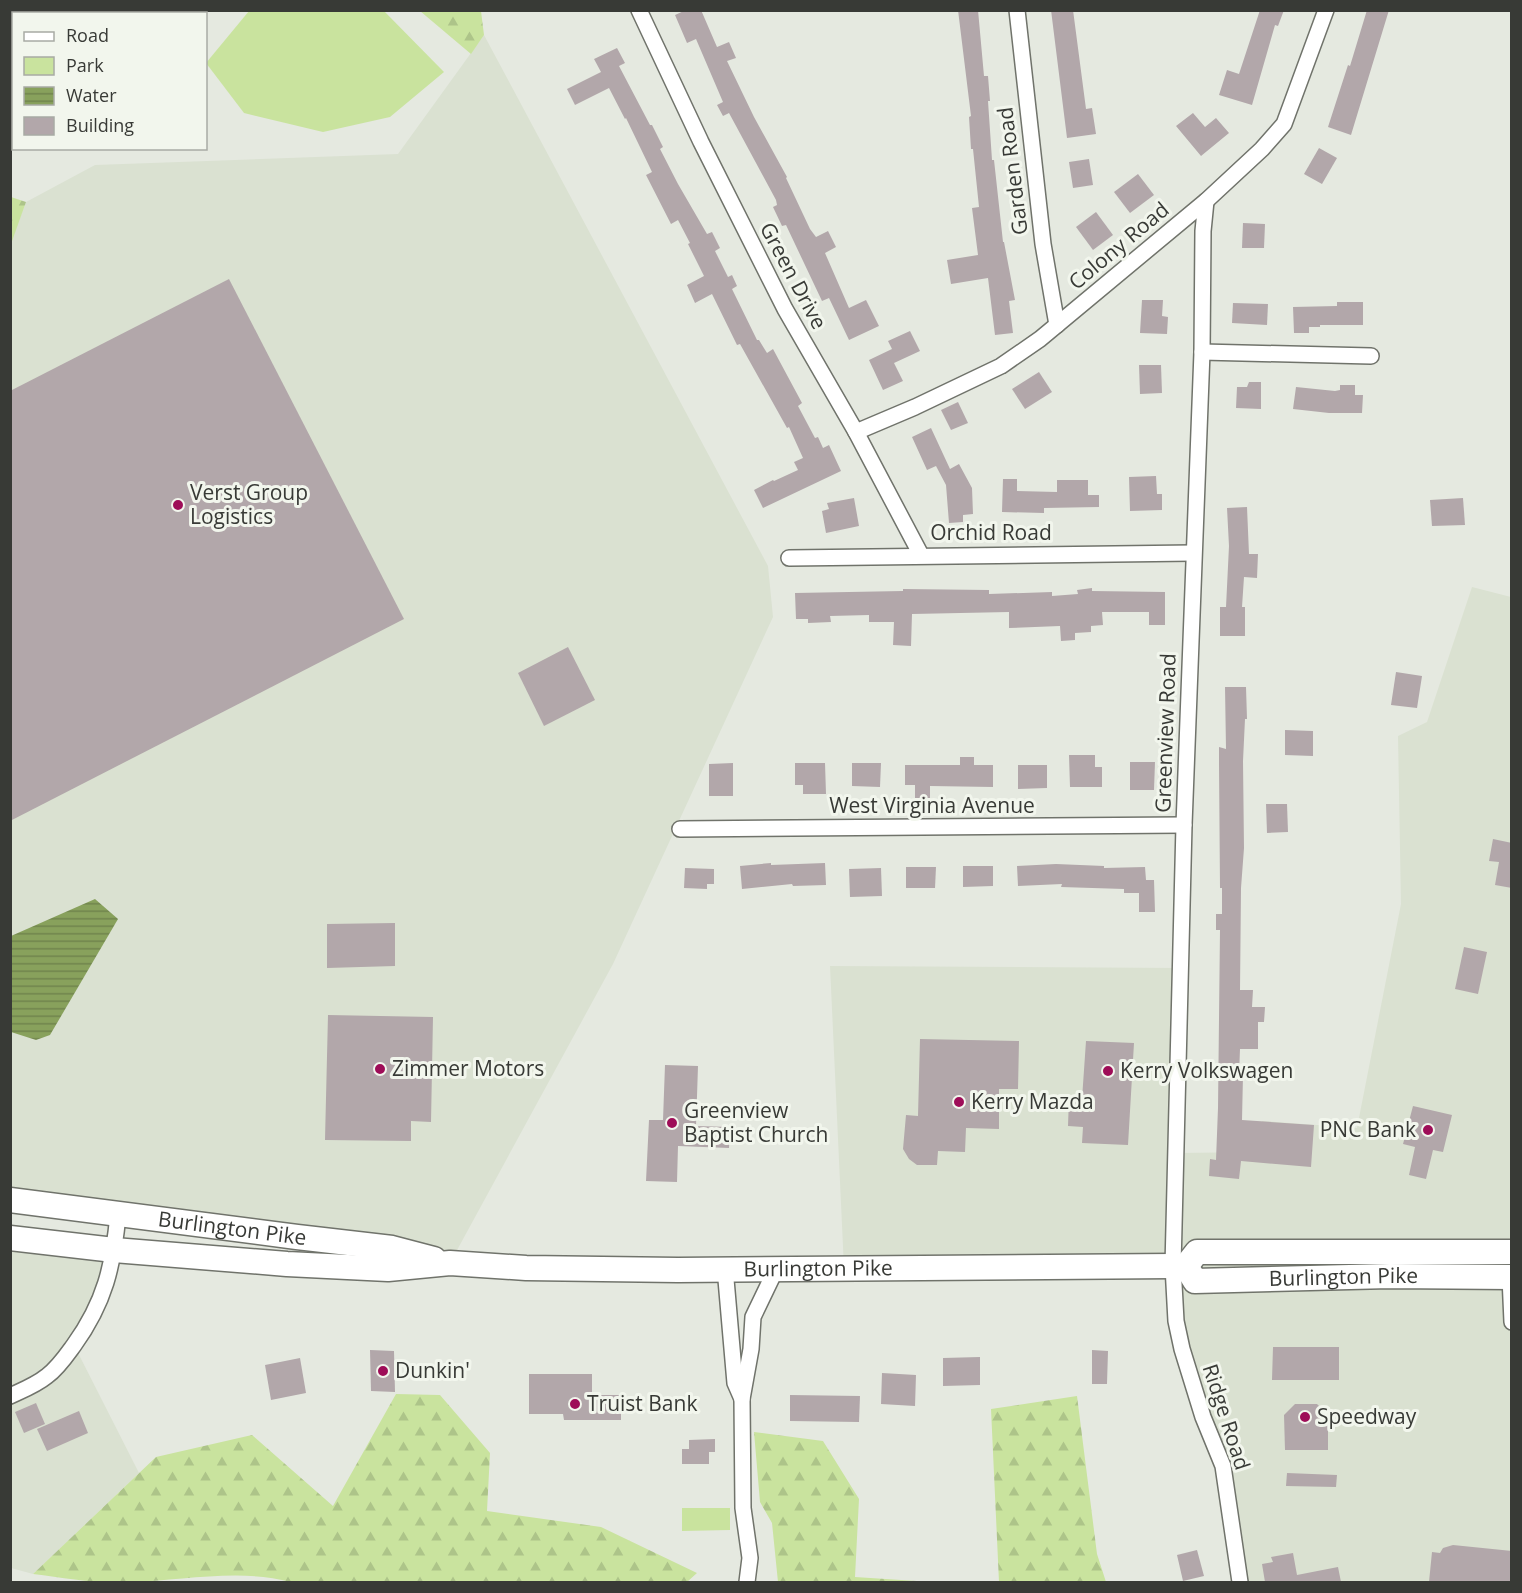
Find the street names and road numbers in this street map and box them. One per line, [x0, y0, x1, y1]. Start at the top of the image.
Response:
street label: Garden Road [990, 106, 1034, 237]
street label: Colony Road [1062, 195, 1174, 295]
street label: Green Drive [754, 217, 834, 334]
street label: Orchid Road [930, 518, 1052, 546]
street label: Greenview Road [1148, 653, 1182, 813]
street label: West Virginia Avenue [829, 791, 1035, 819]
street label: Burlington Pike [156, 1204, 308, 1251]
street label: Burlington Pike [743, 1253, 893, 1282]
street label: Burlington Pike [1268, 1261, 1418, 1292]
street label: Ridge Road [1197, 1360, 1257, 1473]

